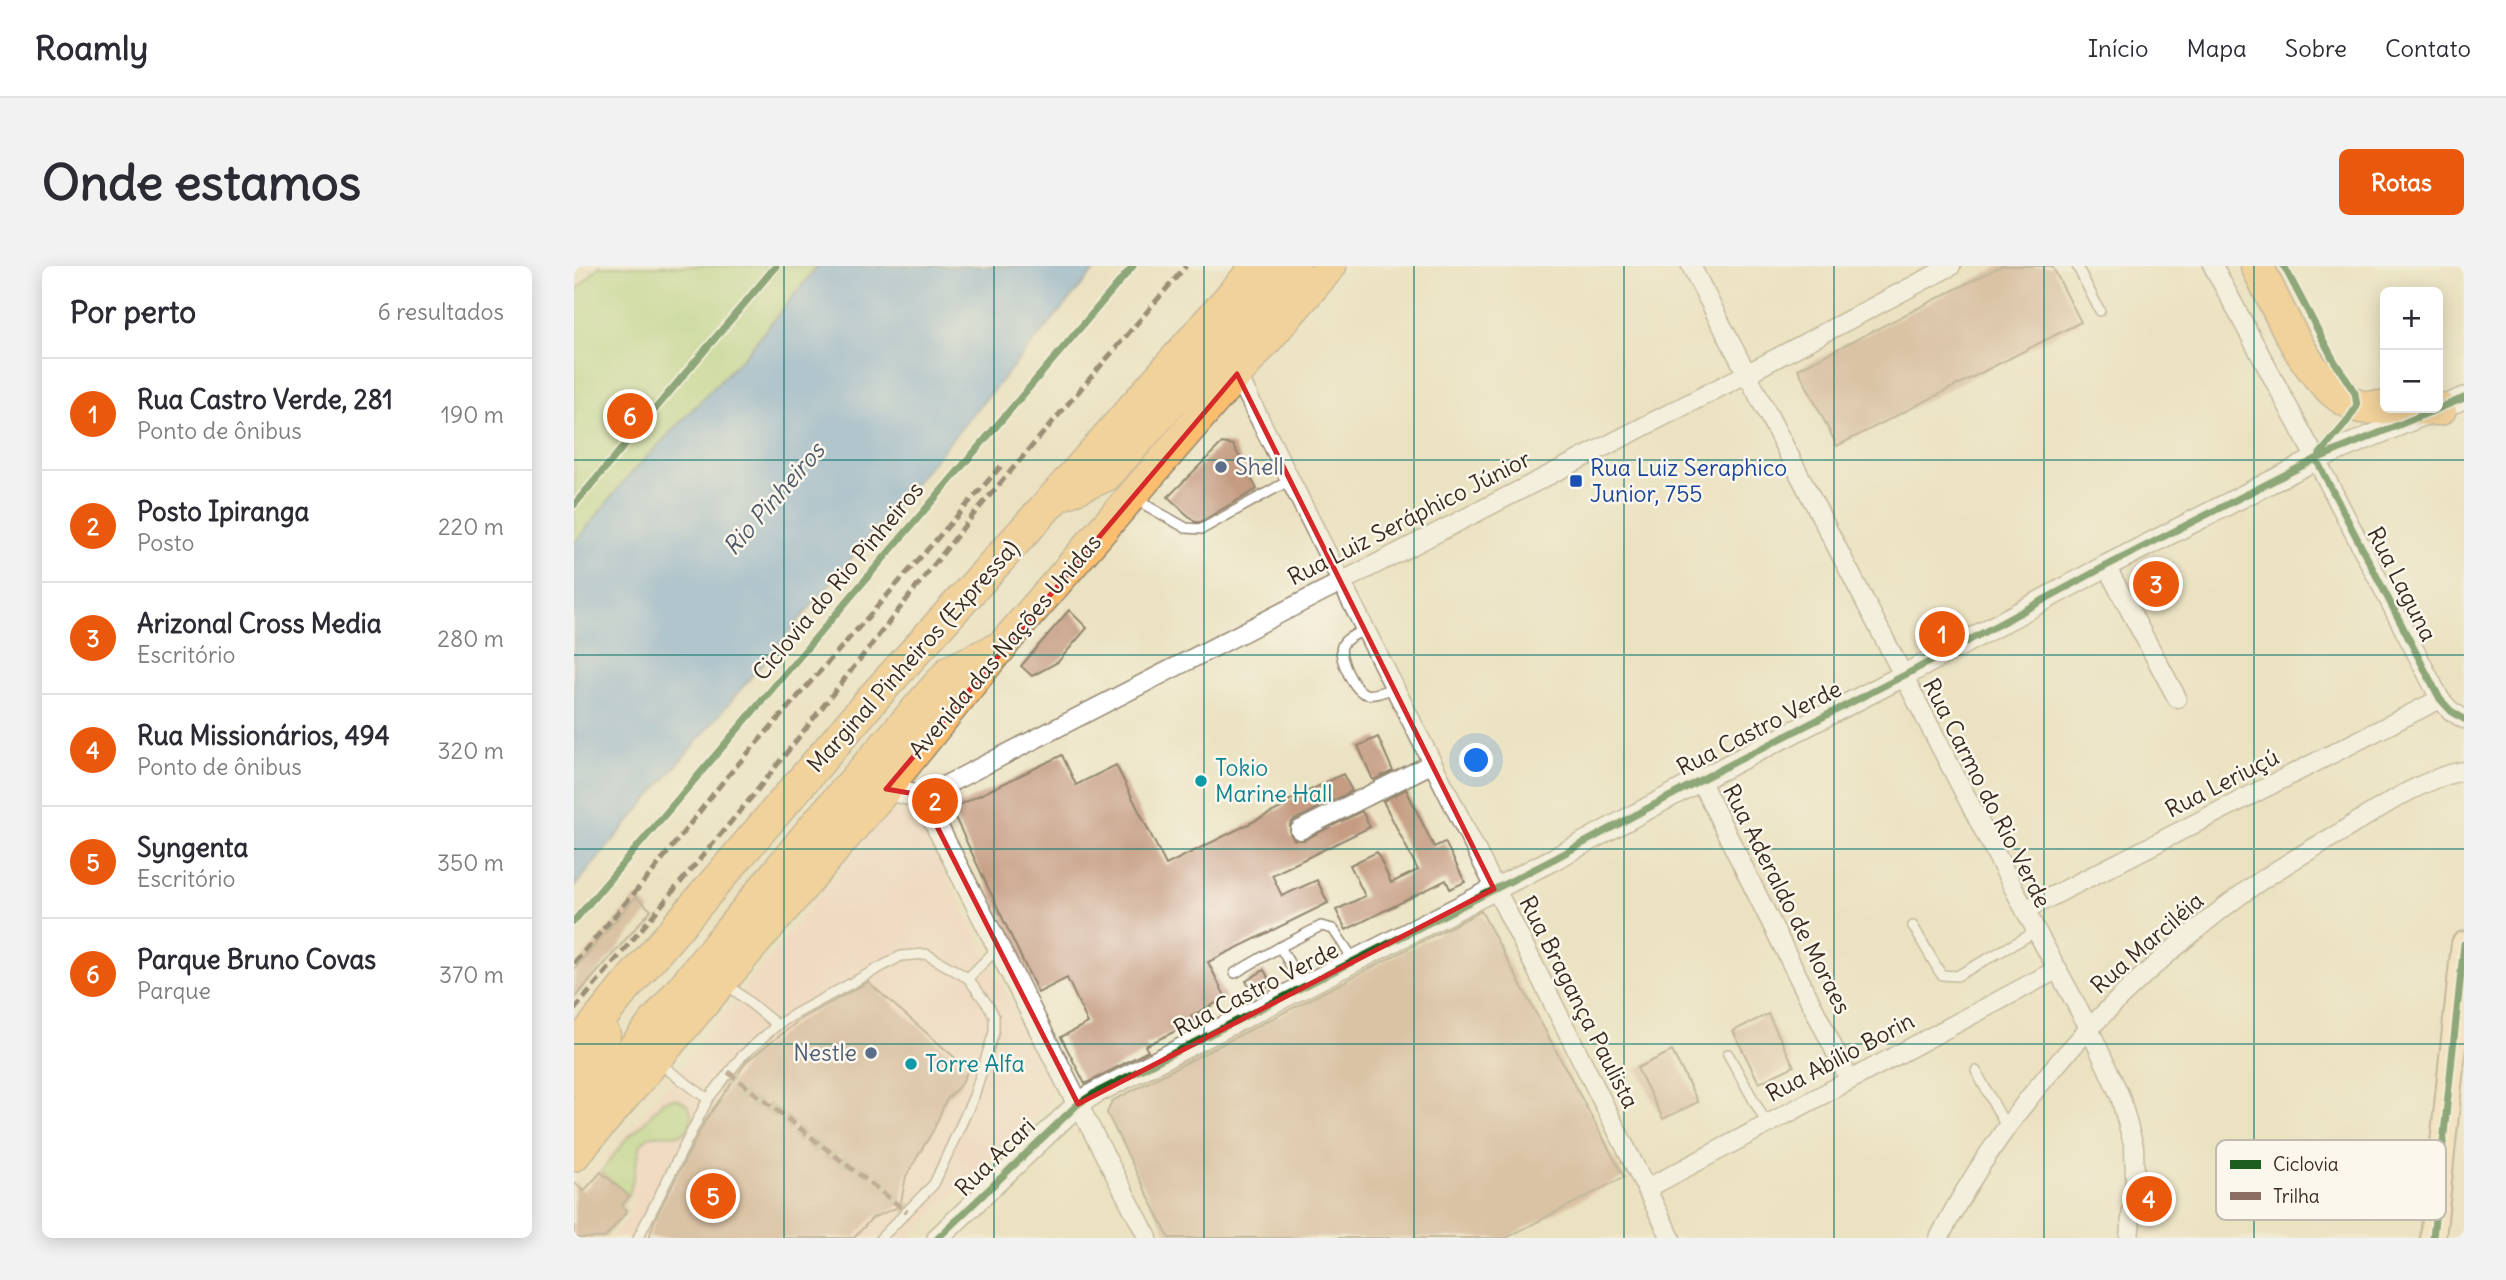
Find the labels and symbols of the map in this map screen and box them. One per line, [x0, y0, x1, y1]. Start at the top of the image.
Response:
pin: 6 [607, 390, 653, 442]
water label: Rio Pinheiros [716, 435, 831, 561]
street label: Rua Luiz Seráphico Júnior [1283, 443, 1536, 591]
place label: Shell [1235, 452, 1284, 481]
place label: Rua Luiz Seraphico Junior, 755 [1590, 453, 1787, 508]
marker: Shell [1213, 459, 1229, 475]
marker: Rua Luiz Seraphico Junior, 755 [1568, 473, 1584, 489]
street label: Ciclovia do Rio Pinheiros [746, 475, 929, 686]
street label: Rua Laguna [2361, 522, 2444, 646]
street label: Avenida das Nações Unidas [902, 528, 1107, 764]
street label: Marginal Pinheiros (Expressa) [800, 533, 1025, 778]
pin: 3 [2133, 558, 2179, 610]
pin: 1 [1919, 608, 1965, 660]
street label: Rua Carmo do Rio Verde [1917, 673, 2058, 912]
street label: Rua Castro Verde [1671, 674, 1846, 782]
street label: Rua Leriuçú [2160, 742, 2283, 824]
your location [1459, 743, 1493, 777]
place label: Tokio Marine Hall [1215, 753, 1332, 808]
marker: Tokio Marine Hall [1193, 773, 1209, 789]
pin: 2 [912, 775, 958, 827]
street label: Rua Aderaldo de Moraes [1717, 779, 1858, 1019]
street label: Rua Marciléia [2084, 886, 2209, 999]
street label: Rua Bragança Paulista [1513, 891, 1646, 1113]
street label: Rua Castro Verde [1168, 935, 1343, 1043]
street label: Rua Abílio Borin [1761, 1005, 1919, 1108]
place label: Nestle [793, 1038, 857, 1067]
marker: Nestle [863, 1045, 879, 1061]
place label: Torre Alfa [925, 1049, 1025, 1078]
marker: Torre Alfa [903, 1056, 919, 1072]
street label: Rua Acari [948, 1111, 1041, 1202]
legend [2216, 1140, 2446, 1220]
text: Ciclovia [2273, 1152, 2339, 1176]
pin: 5 [690, 1170, 736, 1222]
pin: 4 [2126, 1173, 2172, 1225]
text: Trilha [2273, 1184, 2320, 1208]

